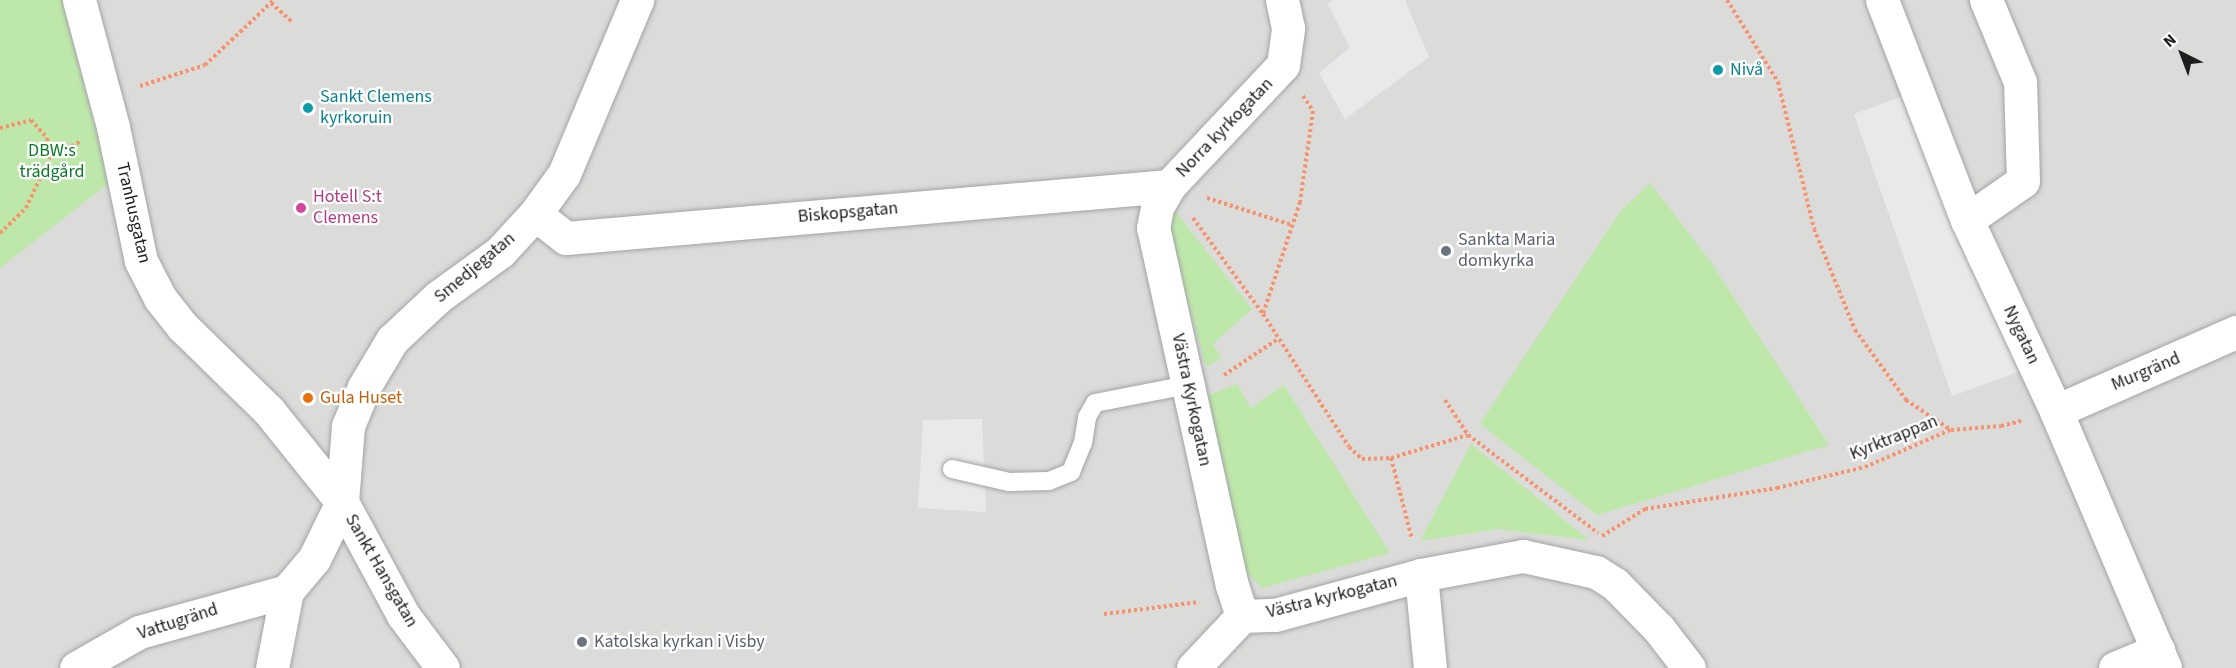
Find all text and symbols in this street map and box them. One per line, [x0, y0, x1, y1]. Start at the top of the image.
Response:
north arrow [2152, 24, 2212, 84]
text: N [2159, 29, 2181, 52]
place label: Nivå [1730, 59, 1763, 81]
marker: Nivå [1711, 63, 1725, 77]
street label: Norra kyrkogatan [1172, 74, 1278, 182]
place label: Sankt Clemens kyrkoruin [320, 87, 432, 130]
marker: Sankt Clemens kyrkoruin [301, 101, 315, 115]
park label: DBW:s trädgård [20, 141, 84, 184]
street label: Tranhusgatan [111, 160, 155, 266]
place label: Hotell S:t Clemens [313, 187, 382, 230]
street label: Biskopsgatan [797, 198, 899, 228]
marker: Hotell S:t Clemens [294, 201, 308, 215]
street label: Smedjegatan [430, 228, 520, 308]
place label: Sankta Maria domkyrka [1458, 230, 1555, 272]
marker: Sankta Maria domkyrka [1439, 244, 1453, 258]
street label: Nygatan [1998, 302, 2044, 368]
street label: Västra Kyrkogatan [1166, 332, 1216, 468]
street label: Murgränd [2108, 348, 2184, 396]
place label: Gula Huset [320, 387, 402, 409]
marker: Gula Huset [301, 391, 315, 405]
street label: Kyrktrappan [1847, 411, 1941, 465]
street label: Sankt Hansgatan [340, 511, 422, 631]
street label: Västra kyrkogatan [1264, 570, 1400, 624]
street label: Vattugränd [135, 599, 221, 645]
place label: Katolska kyrkan i Visby [594, 631, 765, 653]
marker: Katolska kyrkan i Visby [575, 635, 589, 649]

